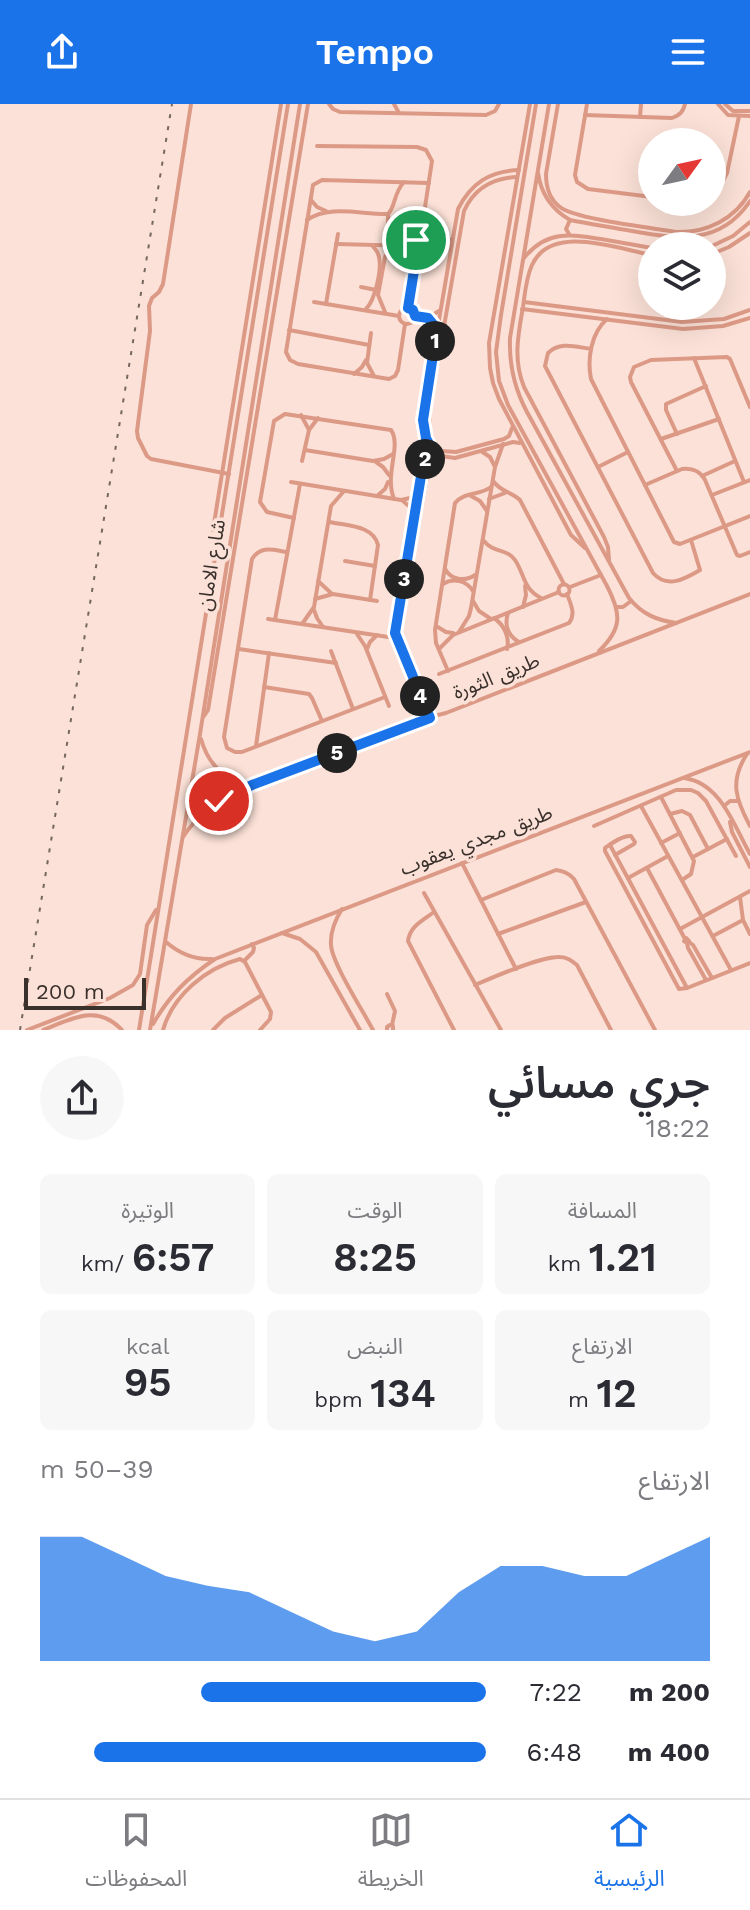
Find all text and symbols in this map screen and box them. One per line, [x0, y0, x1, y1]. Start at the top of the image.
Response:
icon: share [40, 30, 84, 74]
icon: menu [666, 30, 710, 74]
text: Tempo [316, 31, 434, 73]
north arrow [638, 128, 726, 216]
map controls [638, 128, 726, 320]
pin [382, 206, 450, 274]
icon: arrive [394, 218, 438, 262]
button: layers [638, 232, 726, 320]
pin: 1 [415, 321, 455, 361]
text: 1 [430, 328, 440, 353]
pin: 2 [405, 439, 445, 479]
text: 2 [418, 446, 432, 471]
street label: شارع الامان [192, 518, 233, 613]
pin: 3 [384, 559, 424, 599]
text: 3 [397, 566, 411, 591]
street label: طريق الثورة [449, 648, 543, 705]
pin: 4 [400, 676, 440, 716]
text: 4 [413, 683, 427, 708]
pin: 5 [317, 733, 357, 773]
text: 5 [331, 740, 343, 765]
pin [185, 767, 253, 835]
icon: check [197, 779, 241, 823]
street label: طريق مجدي يعقوب [396, 800, 557, 884]
scale bar [24, 974, 146, 1010]
text: 200 m [36, 979, 105, 1004]
button: share [40, 1056, 124, 1140]
text: جري مسائي [488, 1057, 710, 1109]
text: 18:22 [646, 1113, 710, 1143]
text: الوتيرة [121, 1198, 174, 1223]
text: الوقت [347, 1198, 403, 1223]
text: المسافة [568, 1198, 637, 1223]
text: 6:57 [132, 1234, 214, 1281]
text: 8:25 [333, 1234, 417, 1281]
text: 1.21 [589, 1234, 657, 1281]
text: /km [81, 1251, 132, 1276]
text: km [548, 1251, 589, 1276]
text: kcal [126, 1334, 169, 1359]
text: النبض [347, 1334, 403, 1359]
text: الارتفاع [572, 1334, 633, 1359]
text: 95 [124, 1359, 172, 1406]
text: 134 [370, 1370, 436, 1417]
text: 12 [596, 1370, 637, 1417]
text: bpm [314, 1387, 370, 1412]
text: m [568, 1387, 596, 1412]
text: 39–50 m [40, 1454, 153, 1484]
text: الارتفاع [639, 1466, 710, 1496]
text: 7:22 [529, 1677, 582, 1707]
text: 200 m [629, 1677, 710, 1707]
text: 6:48 [527, 1737, 582, 1767]
text: 400 m [628, 1737, 710, 1767]
tab: المحفوظات [85, 1808, 187, 1902]
tab: الخريطة [358, 1808, 424, 1902]
tab: الرئيسية [594, 1808, 665, 1902]

